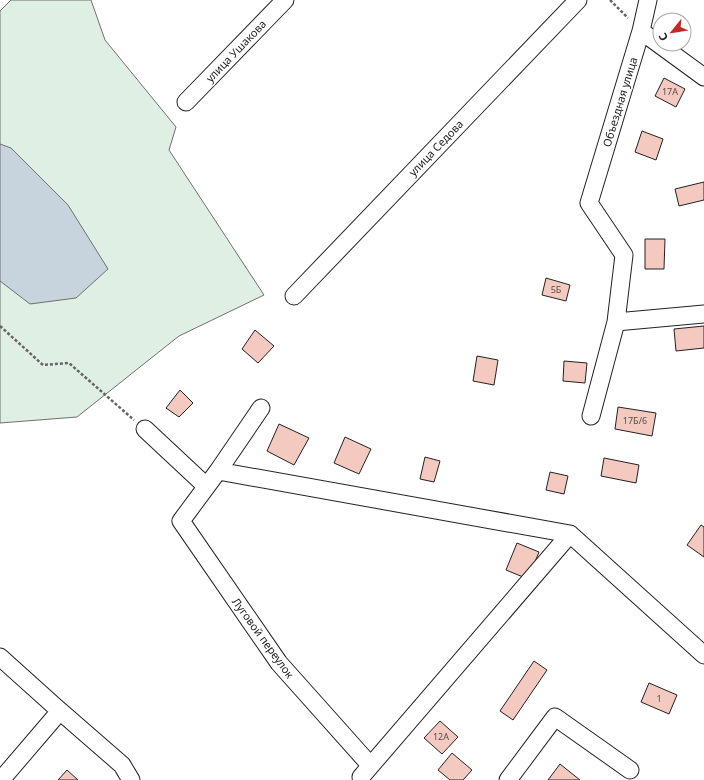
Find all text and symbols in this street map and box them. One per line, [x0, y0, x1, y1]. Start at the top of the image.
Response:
north arrow [652, 12, 692, 52]
street label: улица Ушакова [202, 16, 269, 85]
text: С [655, 30, 671, 44]
street label: Объездная улица [599, 55, 640, 149]
house number: 17А [662, 85, 678, 98]
street label: улица Седова [405, 116, 466, 179]
house number: 5Б [551, 283, 562, 296]
house number: 17Б/6 [623, 414, 647, 427]
street label: Луговой переулок [229, 594, 298, 681]
house number: 1 [656, 692, 662, 705]
house number: 12А [433, 730, 449, 743]

